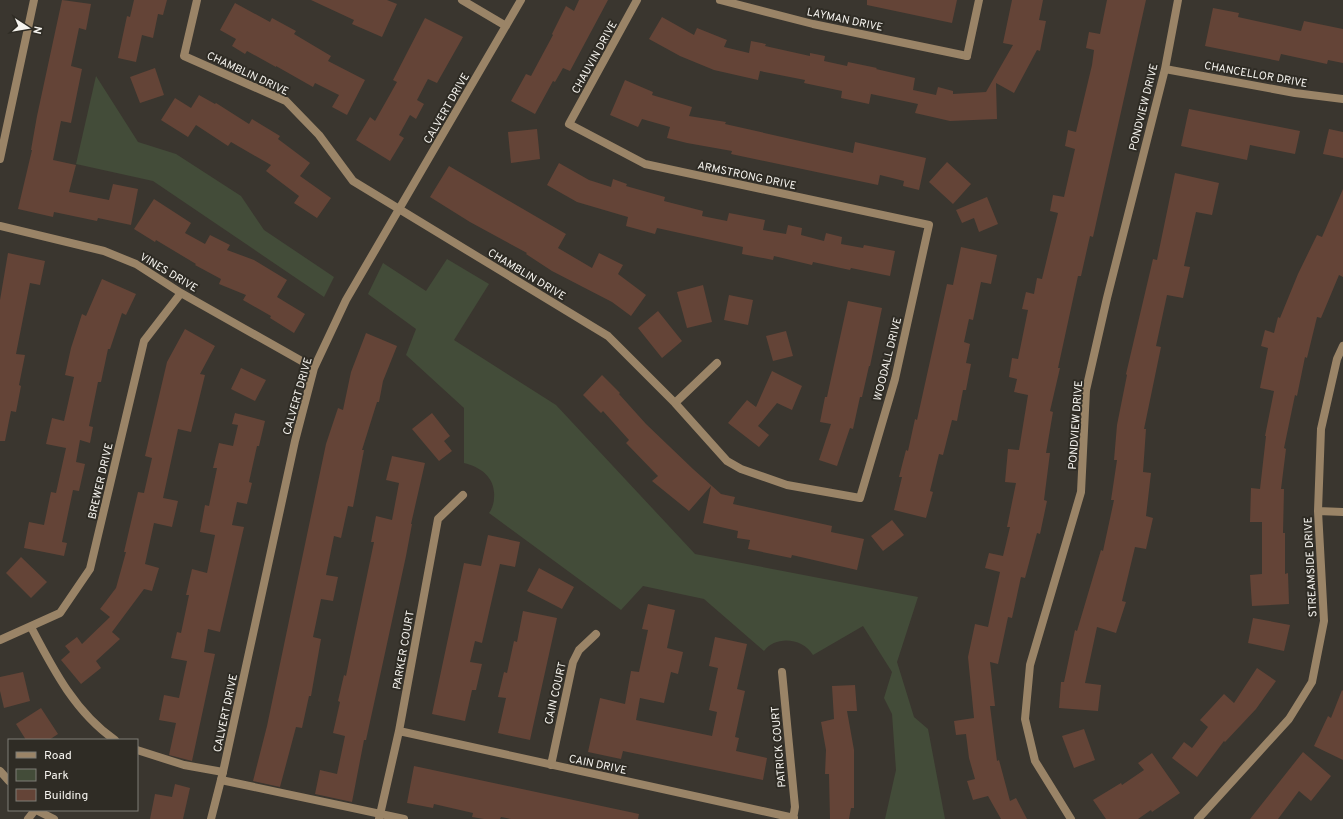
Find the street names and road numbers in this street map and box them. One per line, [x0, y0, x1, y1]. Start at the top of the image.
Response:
street label: LAYMAN DRIVE [806, 5, 884, 35]
street label: CHAUVIN DRIVE [569, 19, 621, 96]
street label: CHAMBLIN DRIVE [204, 49, 291, 99]
street label: CHANCELLOR DRIVE [1203, 59, 1309, 91]
street label: PONDVIEW DRIVE [1126, 62, 1162, 152]
street label: CALVERT DRIVE [421, 70, 473, 147]
street label: ARMSTRONG DRIVE [696, 159, 798, 193]
street label: CHAMBLIN DRIVE [485, 246, 568, 304]
street label: VINES DRIVE [137, 250, 200, 296]
street label: WOODALL DRIVE [871, 316, 905, 402]
street label: CALVERT DRIVE [280, 356, 316, 437]
street label: PONDVIEW DRIVE [1066, 380, 1086, 470]
street label: BREWER DRIVE [85, 442, 117, 521]
street label: STREAMSIDE DRIVE [1301, 516, 1321, 617]
street label: PARKER COURT [390, 610, 418, 691]
street label: CAIN COURT [542, 661, 570, 726]
street label: CALVERT DRIVE [211, 673, 241, 754]
street label: PATRICK COURT [768, 706, 790, 788]
street label: CAIN DRIVE [567, 752, 628, 778]

